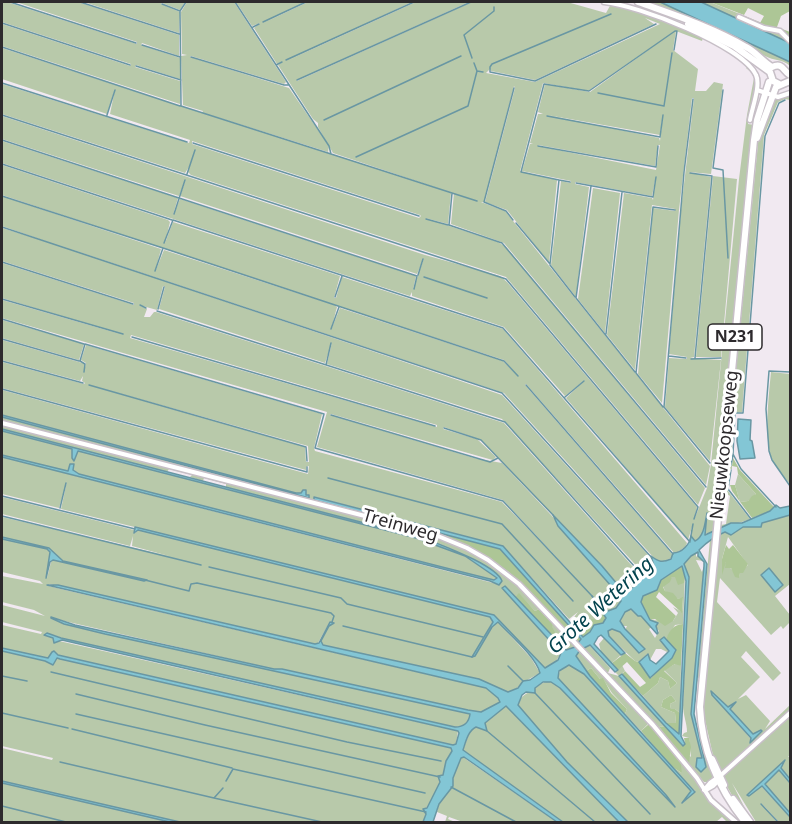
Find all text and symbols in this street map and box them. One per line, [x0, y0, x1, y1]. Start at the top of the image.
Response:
road number: N231 [708, 324, 762, 350]
street label: Nieuwkoopseweg [706, 369, 744, 521]
street label: Treinweg [360, 505, 440, 547]
water label: Grote Wetering [543, 552, 659, 660]

